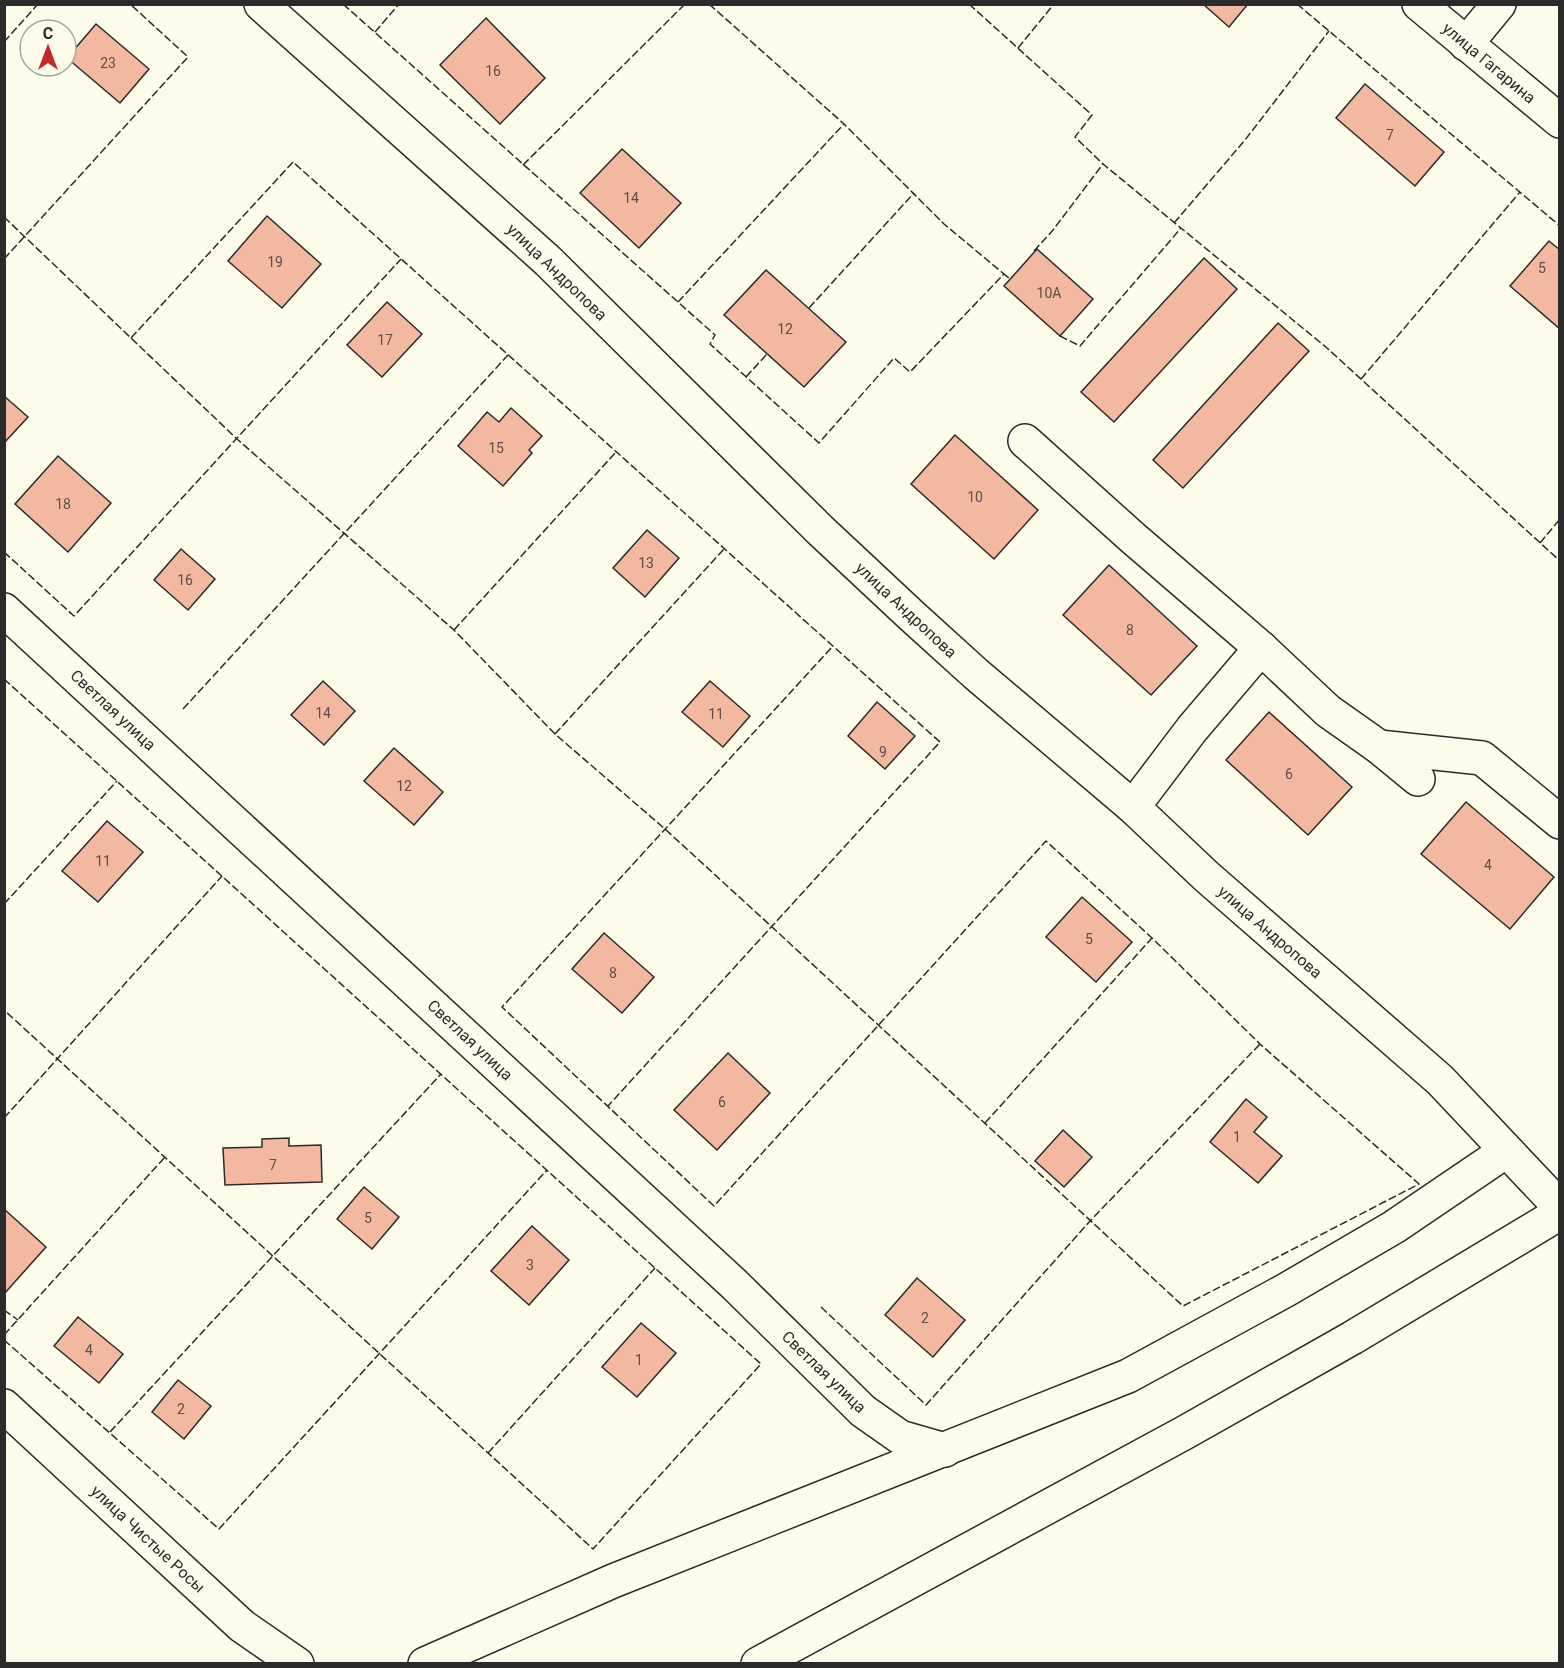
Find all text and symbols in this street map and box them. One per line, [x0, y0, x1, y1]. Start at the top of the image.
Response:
north arrow [18, 18, 78, 78]
street label: улица Гагарина [1439, 19, 1539, 107]
text: С [43, 24, 53, 43]
house number: 23 [100, 55, 116, 71]
house number: 16 [485, 63, 501, 79]
house number: 7 [1386, 127, 1394, 143]
house number: 14 [623, 190, 639, 206]
street label: улица Андропова [503, 219, 611, 325]
house number: 19 [267, 254, 283, 270]
house number: 5 [1538, 260, 1546, 276]
house number: 10А [1037, 285, 1061, 301]
house number: 12 [777, 321, 793, 337]
house number: 17 [377, 332, 393, 348]
house number: 15 [488, 440, 504, 456]
house number: 10 [967, 489, 983, 505]
house number: 18 [55, 496, 71, 512]
house number: 13 [638, 555, 654, 571]
street label: улица Андропова [851, 558, 961, 662]
house number: 16 [177, 572, 193, 588]
house number: 8 [1126, 622, 1134, 638]
street label: Светлая улица [66, 666, 160, 754]
house number: 14 [315, 705, 331, 721]
house number: 11 [708, 706, 724, 722]
house number: 9 [879, 744, 887, 760]
house number: 6 [1285, 766, 1293, 782]
house number: 12 [396, 778, 412, 794]
house number: 11 [95, 853, 111, 869]
house number: 4 [1484, 857, 1492, 873]
street label: улица Андропова [1214, 882, 1326, 982]
house number: 5 [1085, 931, 1093, 947]
house number: 8 [609, 965, 617, 981]
street label: Светлая улица [423, 996, 517, 1084]
house number: 6 [718, 1094, 726, 1110]
house number: 1 [1233, 1129, 1241, 1145]
house number: 7 [269, 1157, 277, 1173]
house number: 5 [364, 1210, 372, 1226]
house number: 3 [526, 1257, 534, 1273]
house number: 2 [921, 1310, 929, 1326]
street label: Светлая улица [778, 1327, 870, 1417]
house number: 4 [85, 1342, 93, 1358]
house number: 1 [635, 1352, 643, 1368]
house number: 2 [177, 1401, 185, 1417]
street label: улица Чистые Росы [87, 1481, 209, 1597]

